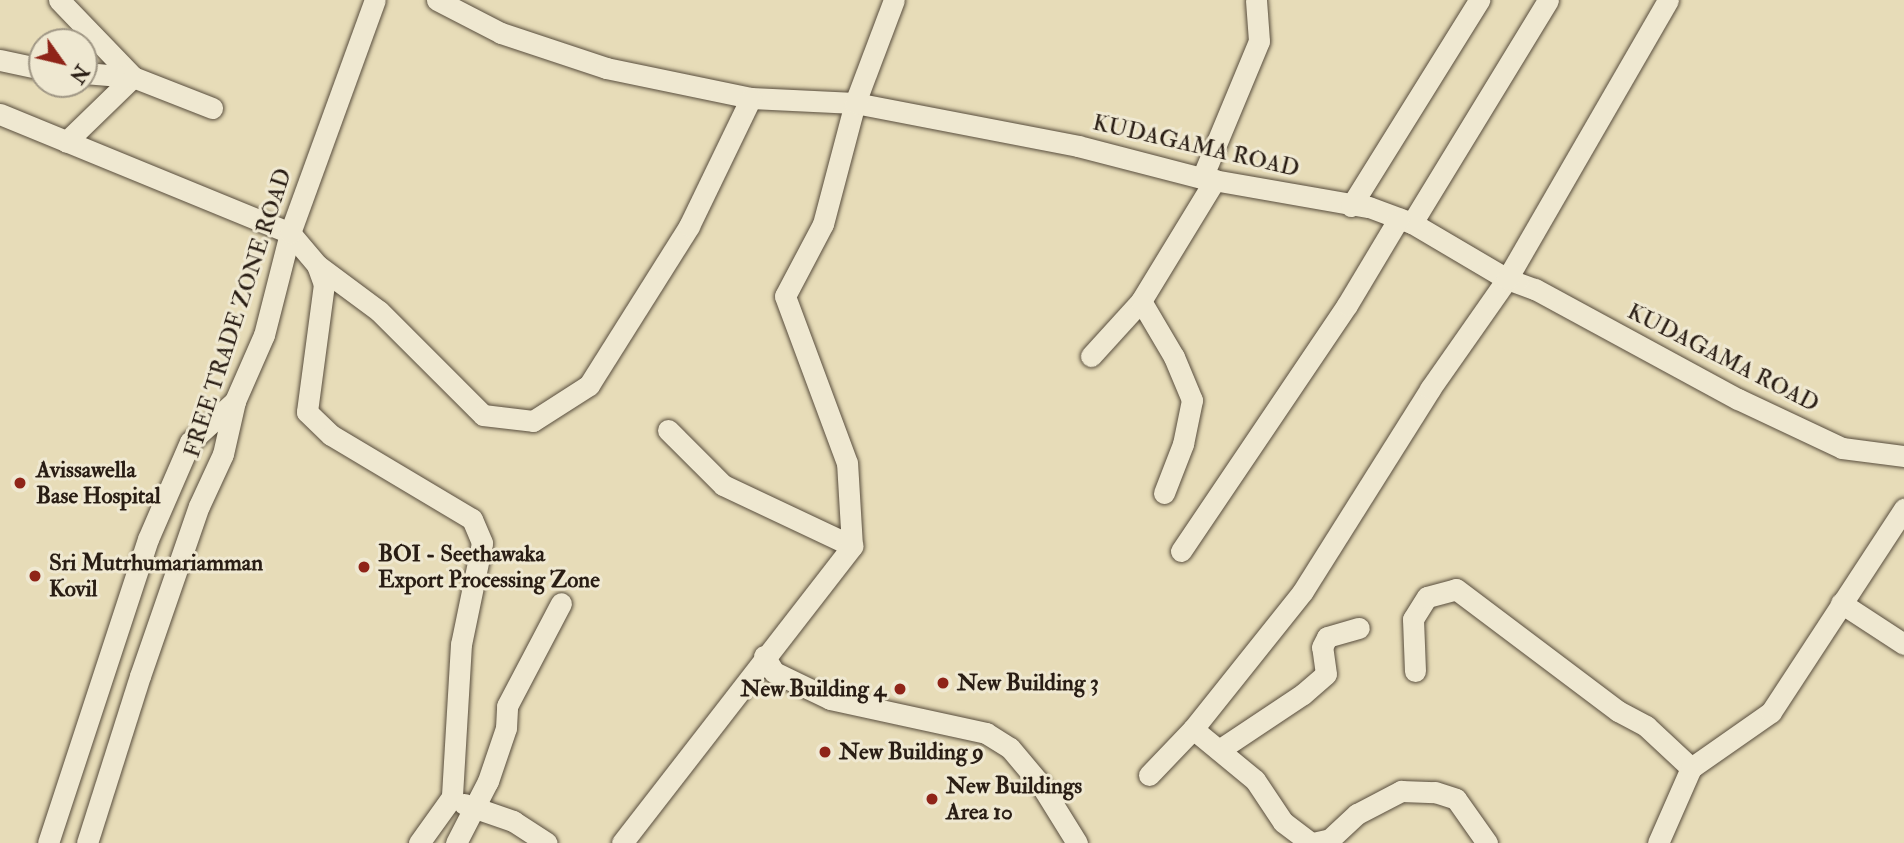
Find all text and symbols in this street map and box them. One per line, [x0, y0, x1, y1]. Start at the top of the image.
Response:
north arrow [28, 28, 98, 98]
text: N [64, 60, 93, 87]
street label: KUDAGAMA ROAD [1090, 109, 1302, 183]
street label: FREE TRADE ZONE ROAD [178, 165, 298, 461]
street label: KUDAGAMA ROAD [1623, 298, 1823, 418]
place label: Avissawella Base Hospital [36, 456, 161, 510]
marker: Avissawella Base Hospital [10, 473, 30, 493]
place label: BOI - Seethawaka Export Processing Zone [378, 540, 600, 594]
place label: Sri Mutrhumariamman Kovil [49, 549, 263, 603]
marker: BOI - Seethawaka Export Processing Zone [356, 559, 372, 575]
marker: Sri Mutrhumariamman Kovil [27, 568, 43, 584]
place label: New Building 3 [957, 669, 1099, 697]
place label: New Building 4 [741, 675, 886, 703]
marker: New Building 3 [935, 675, 951, 691]
marker: New Building 4 [892, 681, 908, 697]
place label: New Building 9 [839, 738, 984, 766]
marker: New Building 9 [817, 744, 833, 760]
place label: New Buildings Area 10 [946, 772, 1082, 826]
marker: New Buildings Area 10 [924, 791, 940, 807]

